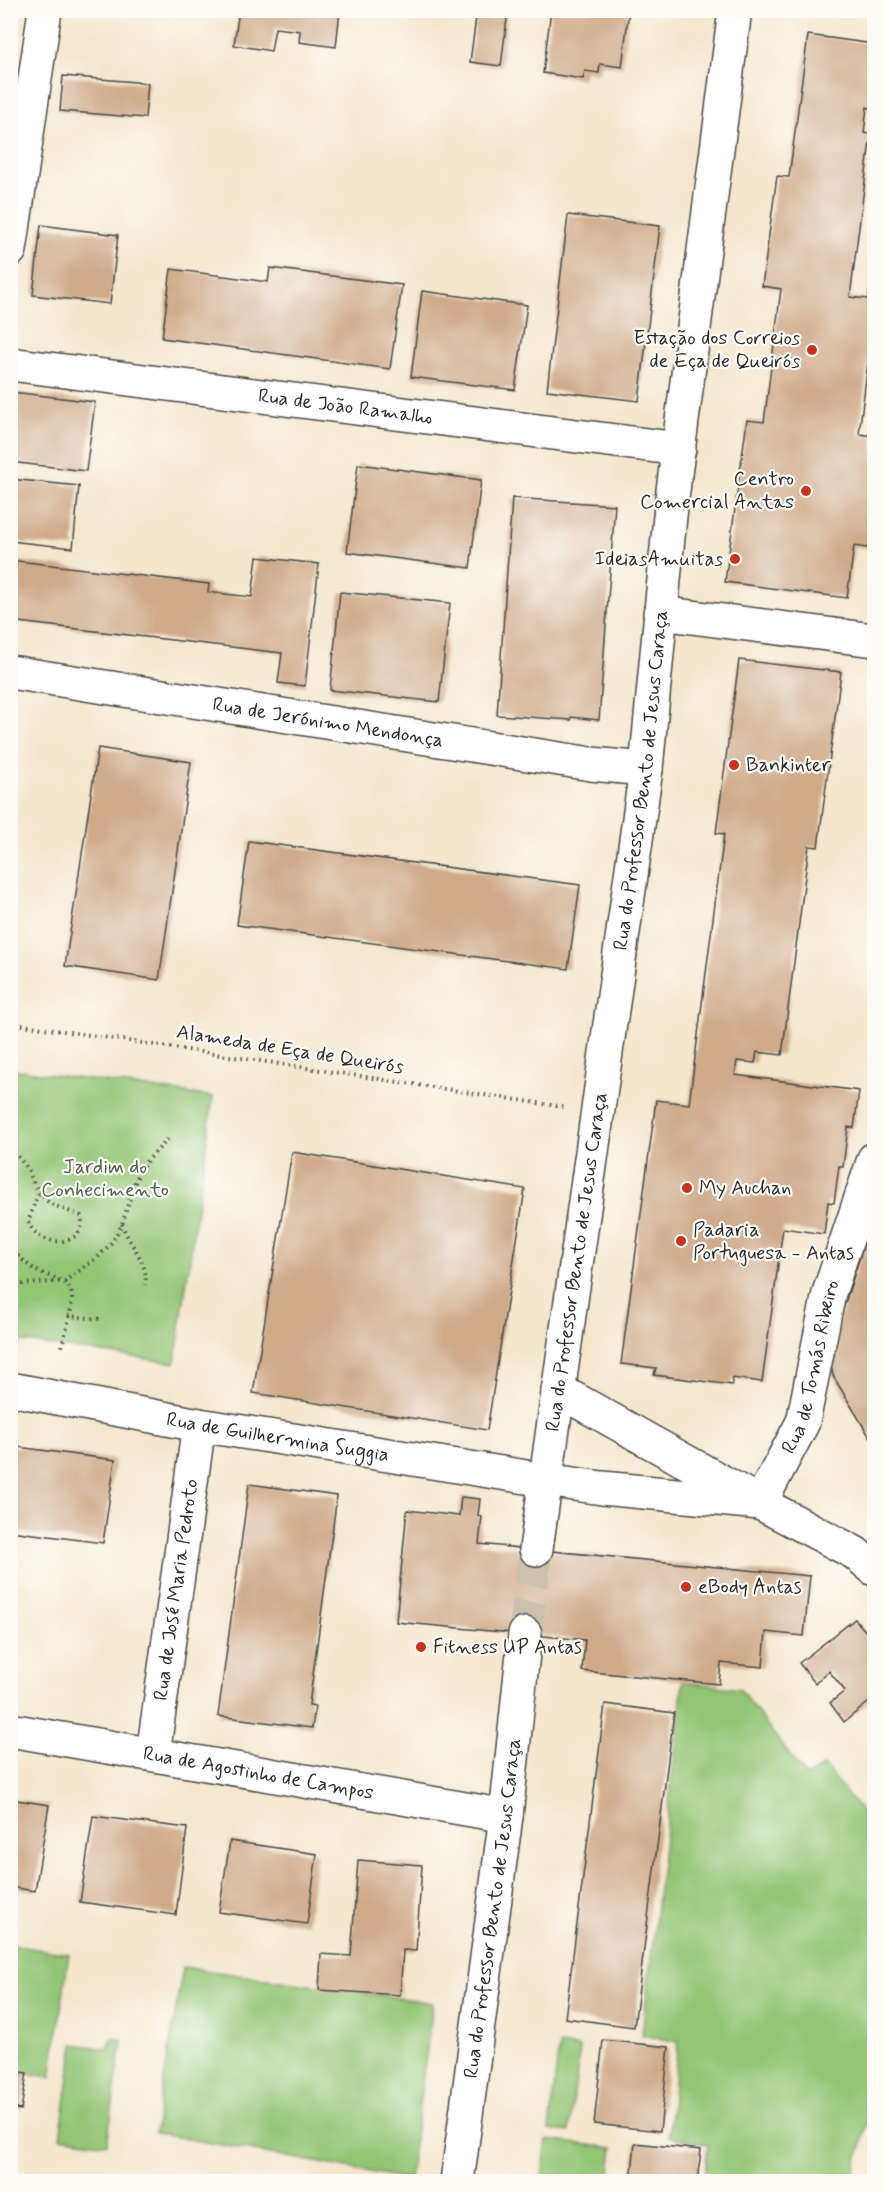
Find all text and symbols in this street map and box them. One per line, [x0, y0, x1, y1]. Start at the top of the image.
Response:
place label: Estação dos Correios de Eça de Queirós [633, 325, 800, 375]
marker: Estação dos Correios de Eça de Queirós [805, 343, 819, 357]
street label: Rua de João Ramalho [256, 382, 434, 431]
place label: Centro Comercial Antas [640, 466, 794, 516]
marker: Centro Comercial Antas [799, 484, 813, 498]
place label: IdeiasAmuitas [595, 546, 723, 573]
marker: IdeiasAmuitas [728, 552, 742, 566]
street label: Rua do Professor Bento de Jesus Caraça [607, 609, 675, 952]
street label: Rua de Jerónimo Mendonça [211, 691, 445, 754]
place label: Bankinter [746, 752, 831, 779]
marker: Bankinter [727, 758, 741, 772]
street label: Alameda de Eça de Queirós [175, 1019, 406, 1081]
street label: Rua do Professor Bento de Jesus Caraça [539, 1090, 614, 1433]
park label: Jardim do Conhecimento [41, 1154, 169, 1204]
place label: My Auchan [699, 1175, 791, 1202]
marker: My Auchan [680, 1181, 694, 1195]
place label: Padaria Portuguesa - Antas [693, 1217, 854, 1267]
marker: Padaria Portuguesa - Antas [674, 1234, 688, 1248]
street label: Rua de Tomás Ribeiro [775, 1276, 846, 1459]
street label: Rua de Guilhermina Suggia [164, 1406, 391, 1469]
street label: Rua de José Maria Pedroto [147, 1477, 205, 1702]
place label: eBody Antas [698, 1574, 802, 1601]
marker: eBody Antas [679, 1580, 693, 1594]
place label: Fitness UP Antas [433, 1634, 582, 1661]
marker: Fitness UP Antas [414, 1640, 428, 1654]
street label: Rua do Professor Bento de Jesus Caraça [458, 1737, 528, 2080]
street label: Rua de Agostinho de Campos [141, 1740, 376, 1806]

